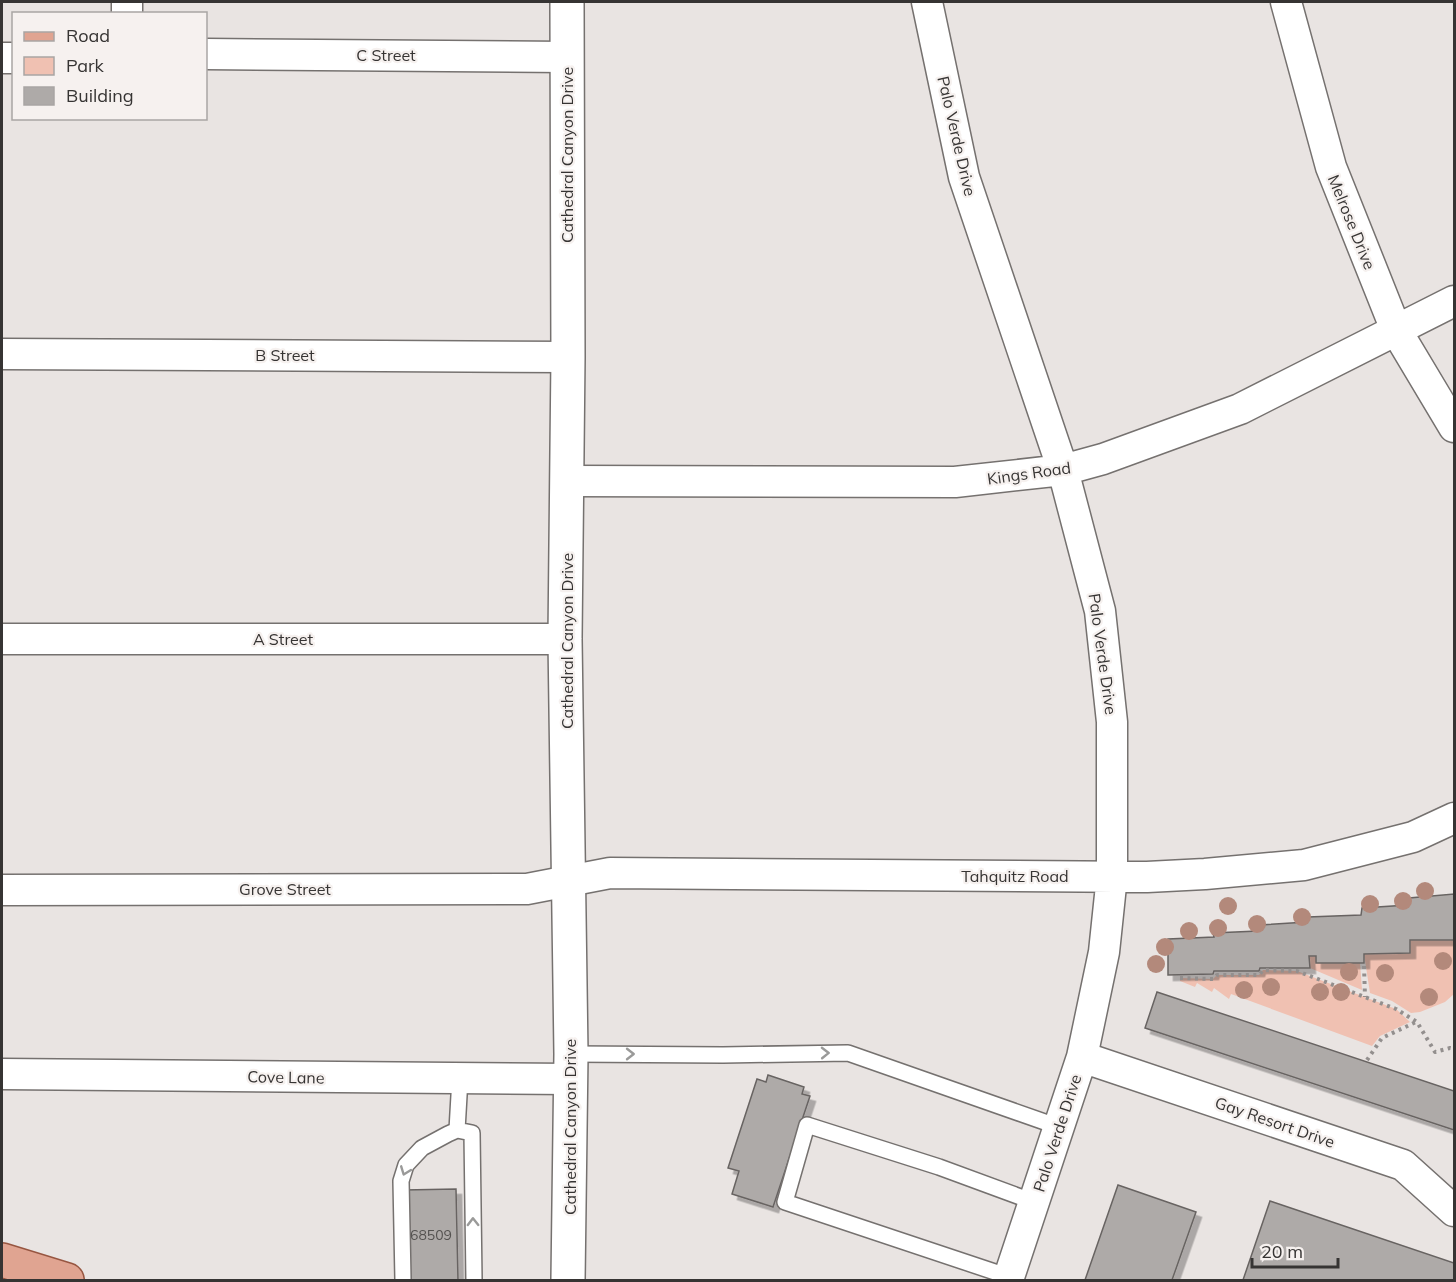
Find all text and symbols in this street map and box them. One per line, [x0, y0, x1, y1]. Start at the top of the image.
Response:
legend [12, 12, 207, 120]
text: Road [66, 24, 110, 47]
street label: C Street [356, 45, 416, 65]
text: Park [66, 54, 105, 77]
street label: Cathedral Canyon Drive [557, 67, 577, 243]
street label: Palo Verde Drive [933, 74, 981, 198]
text: Building [66, 84, 134, 107]
street label: Melrose Drive [1324, 172, 1380, 272]
street label: B Street [255, 345, 315, 365]
street label: Kings Road [986, 457, 1072, 489]
street label: Cathedral Canyon Drive [557, 553, 577, 729]
street label: Palo Verde Drive [1085, 592, 1121, 716]
street label: A Street [253, 629, 313, 649]
street label: Tahquitz Road [961, 866, 1069, 886]
street label: Grove Street [239, 879, 331, 899]
street label: Cathedral Canyon Drive [560, 1039, 580, 1215]
one-way arrow [820, 1047, 829, 1060]
one-way arrow [625, 1048, 634, 1060]
street label: Cove Lane [247, 1066, 325, 1088]
street label: Palo Verde Drive [1029, 1072, 1085, 1194]
street label: Gay Resort Drive [1213, 1092, 1337, 1152]
one-way arrow [400, 1165, 413, 1175]
one-way arrow [467, 1218, 479, 1227]
house number: 68509 [410, 1226, 452, 1244]
scale bar [1252, 1231, 1338, 1269]
text: 20 m [1261, 1240, 1303, 1263]

